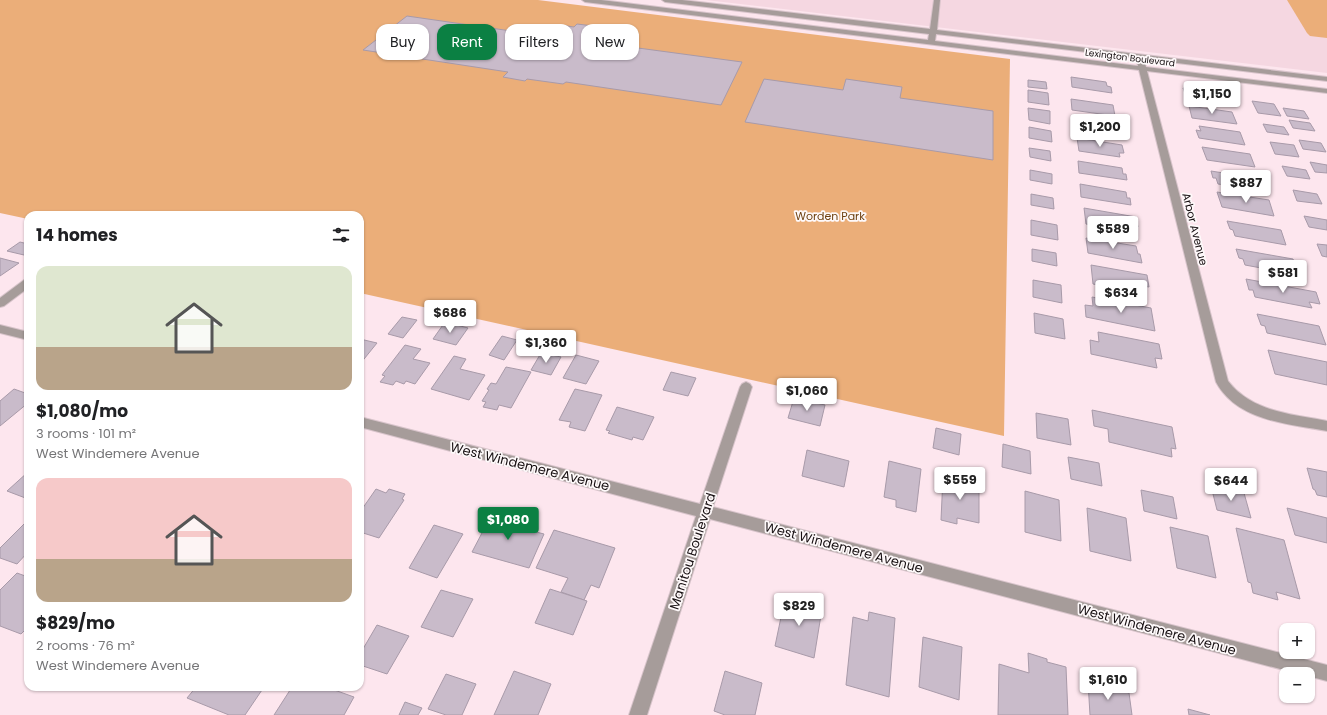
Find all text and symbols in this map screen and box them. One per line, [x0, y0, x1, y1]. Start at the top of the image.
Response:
chip: Buy [376, 24, 429, 60]
chip: Rent [437, 24, 497, 60]
chip: Filters [505, 24, 573, 60]
chip: New [581, 24, 639, 60]
street label: Lexington Boulevard [1084, 47, 1176, 69]
pin: $1,150 [1179, 81, 1245, 115]
text: $1,150 [1193, 84, 1232, 103]
pin: $1,200 [1067, 114, 1133, 148]
text: $1,200 [1079, 117, 1121, 136]
pin: $887 [1222, 170, 1270, 204]
text: $887 [1230, 173, 1262, 192]
street label: Arbor Avenue [1178, 191, 1212, 267]
park label: Worden Park [795, 208, 865, 224]
pin: $589 [1089, 216, 1137, 250]
text: $589 [1096, 219, 1130, 238]
text: 14 homes [36, 223, 118, 247]
icon: filters [330, 224, 352, 246]
pin: $581 [1259, 260, 1307, 294]
text: $581 [1268, 263, 1298, 282]
pin: $634 [1097, 280, 1145, 314]
text: $634 [1104, 283, 1138, 302]
icon: home [158, 292, 230, 364]
pin: $686 [426, 300, 474, 334]
text: $686 [433, 303, 467, 322]
pin: $1,360 [513, 330, 579, 364]
text: $1,360 [525, 333, 567, 352]
pin: $1,060 [774, 378, 840, 412]
text: $1,060 [786, 381, 828, 400]
text: $1,080/mo [36, 399, 128, 423]
text: 3 rooms · 101 m² [36, 424, 136, 443]
street label: West Windemere Avenue [448, 437, 611, 495]
text: West Windemere Avenue [36, 444, 199, 463]
pin: $559 [936, 467, 984, 501]
pin: $644 [1207, 468, 1255, 502]
text: $559 [943, 470, 977, 489]
text: $644 [1214, 471, 1248, 490]
street label: Manitou Boulevard [665, 490, 720, 612]
icon: home [158, 504, 230, 576]
pin: $1,080 [475, 507, 541, 541]
text: $1,080 [487, 510, 529, 529]
street label: West Windemere Avenue [762, 517, 925, 578]
pin: $829 [775, 593, 823, 627]
text: $829 [783, 596, 815, 615]
street label: West Windemere Avenue [1075, 599, 1238, 660]
text: $829/mo [36, 611, 115, 635]
map controls [1279, 623, 1315, 703]
button: + [1279, 623, 1315, 659]
text: 2 rooms · 76 m² [36, 636, 135, 655]
text: West Windemere Avenue [36, 656, 199, 675]
pin: $1,610 [1075, 667, 1141, 701]
button: − [1279, 667, 1315, 703]
text: $1,610 [1089, 670, 1127, 689]

